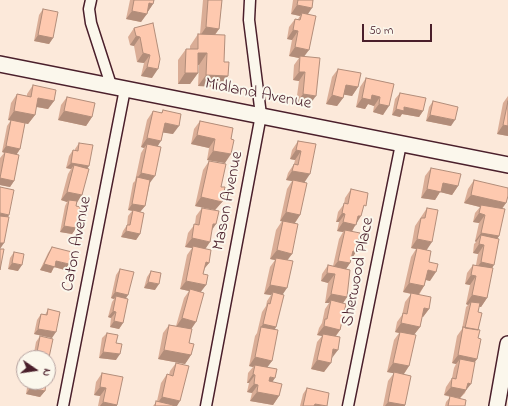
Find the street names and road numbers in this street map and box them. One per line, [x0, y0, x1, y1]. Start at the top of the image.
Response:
street label: Midland Avenue [203, 75, 313, 115]
street label: Mason Avenue [209, 150, 249, 252]
street label: Caton Avenue [59, 195, 97, 293]
street label: Sherwood Place [338, 216, 380, 328]

